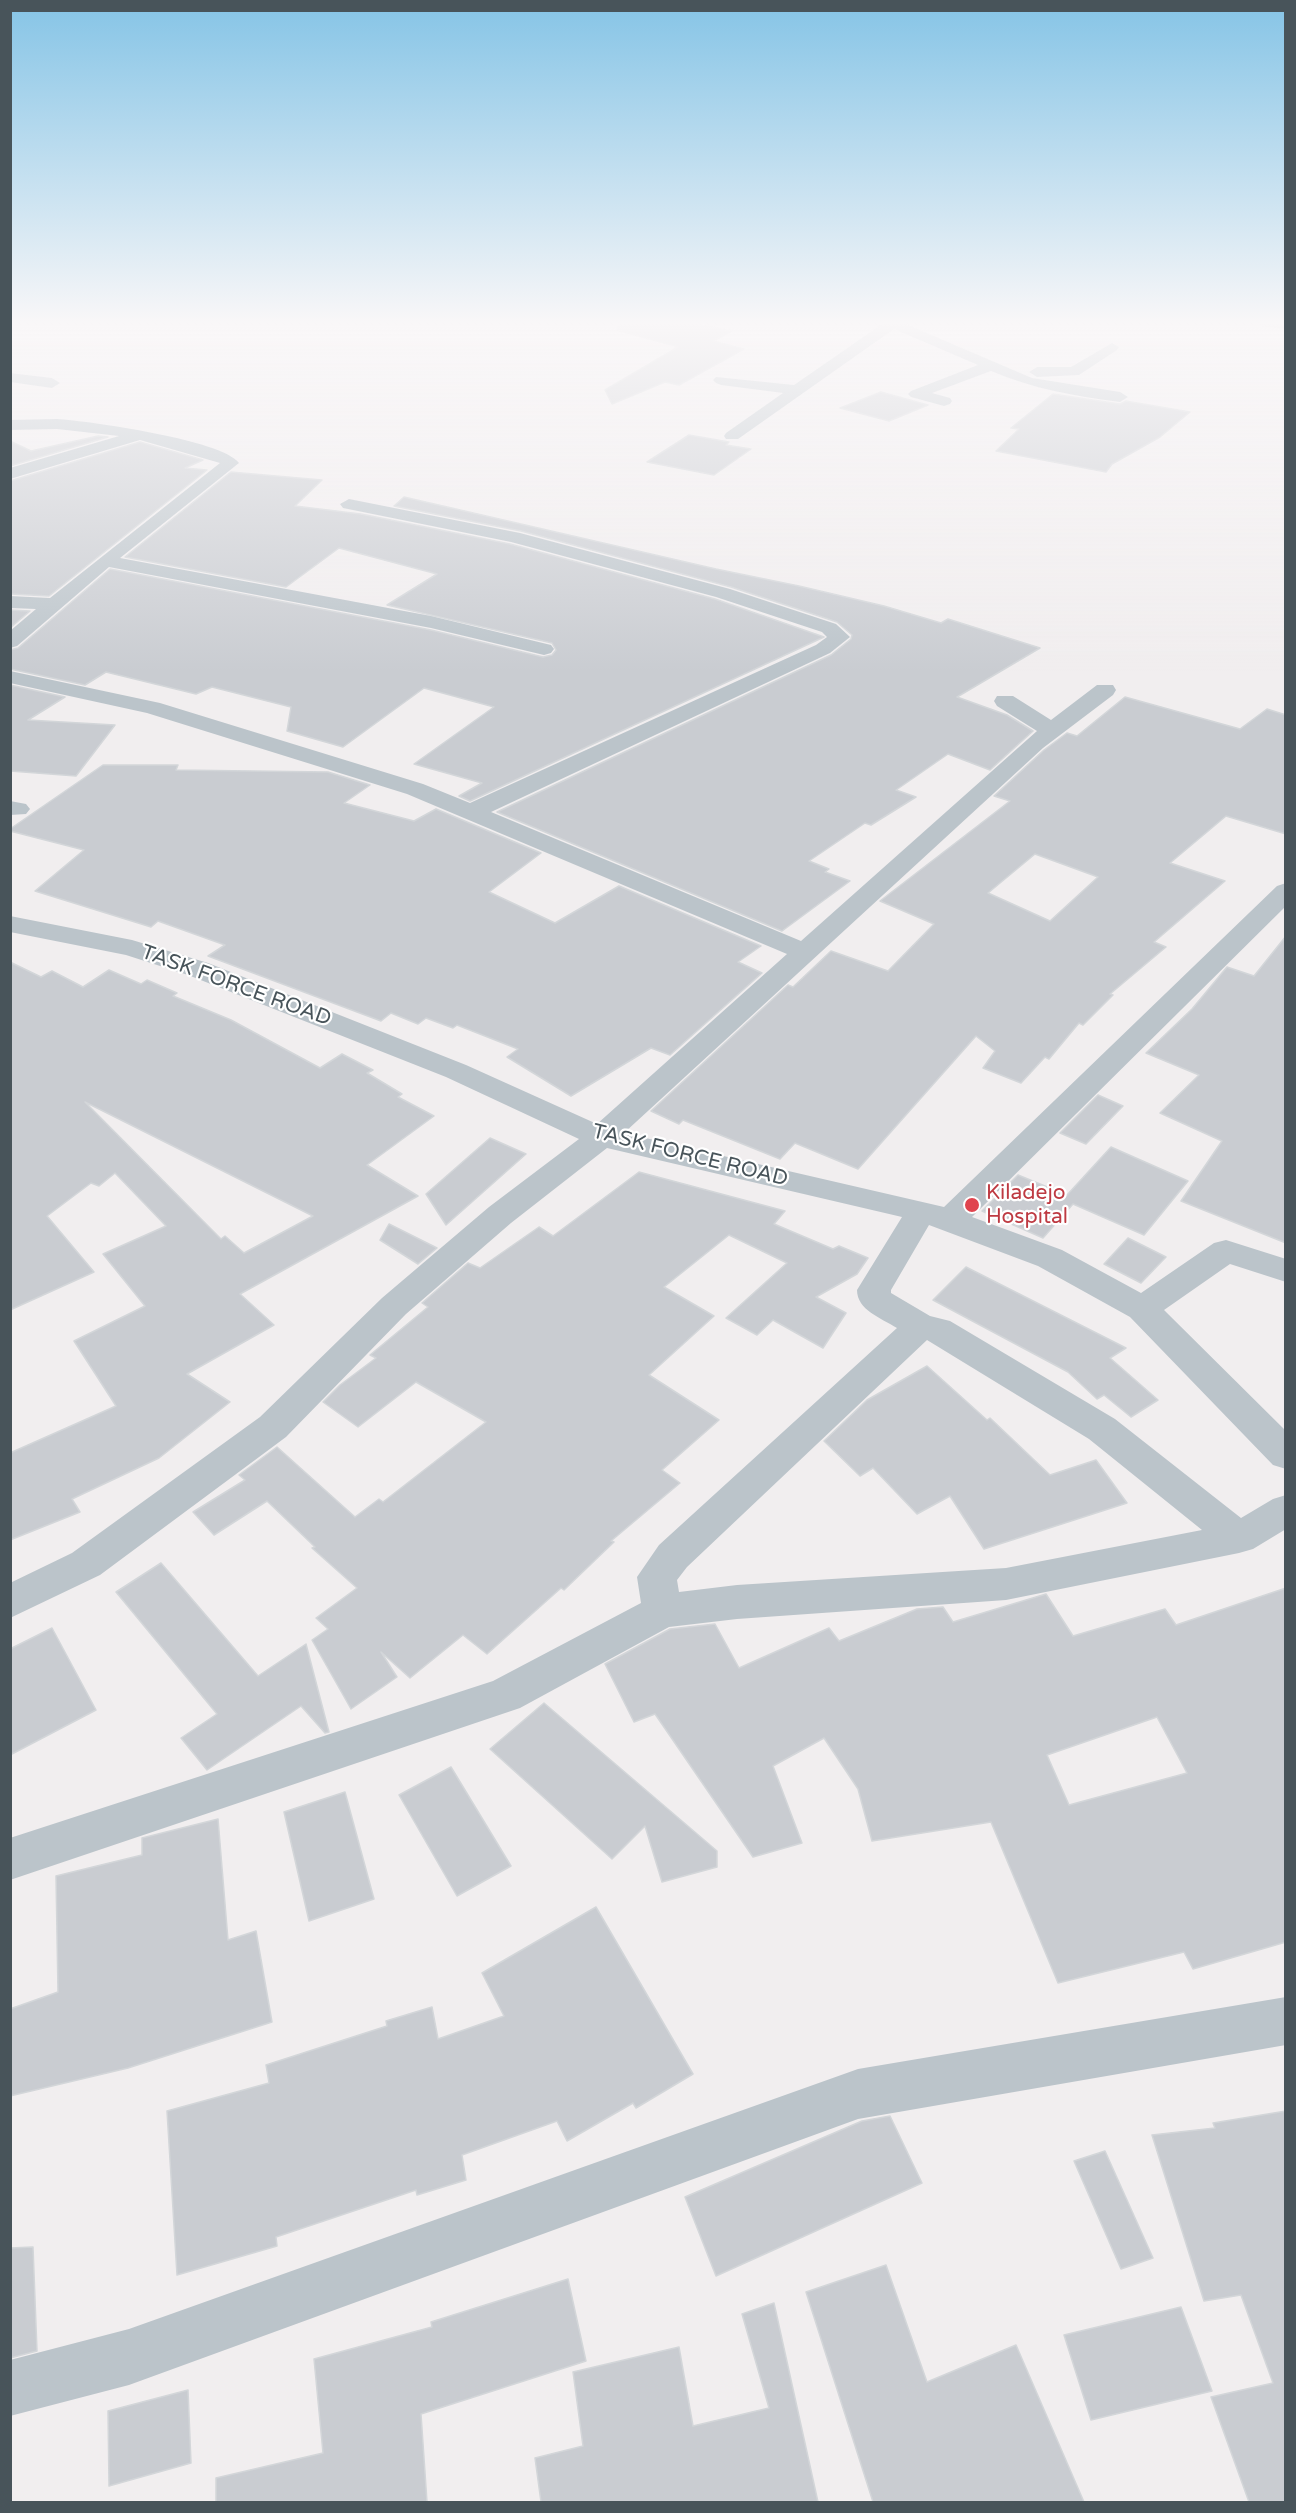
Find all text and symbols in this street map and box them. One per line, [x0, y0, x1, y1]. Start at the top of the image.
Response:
street label: TASK FORCE ROAD [137, 940, 335, 1032]
street label: TASK FORCE ROAD [590, 1120, 790, 1192]
place label: Kiladejo Hospital [986, 1180, 1068, 1230]
marker: Kiladejo Hospital [963, 1196, 981, 1214]

